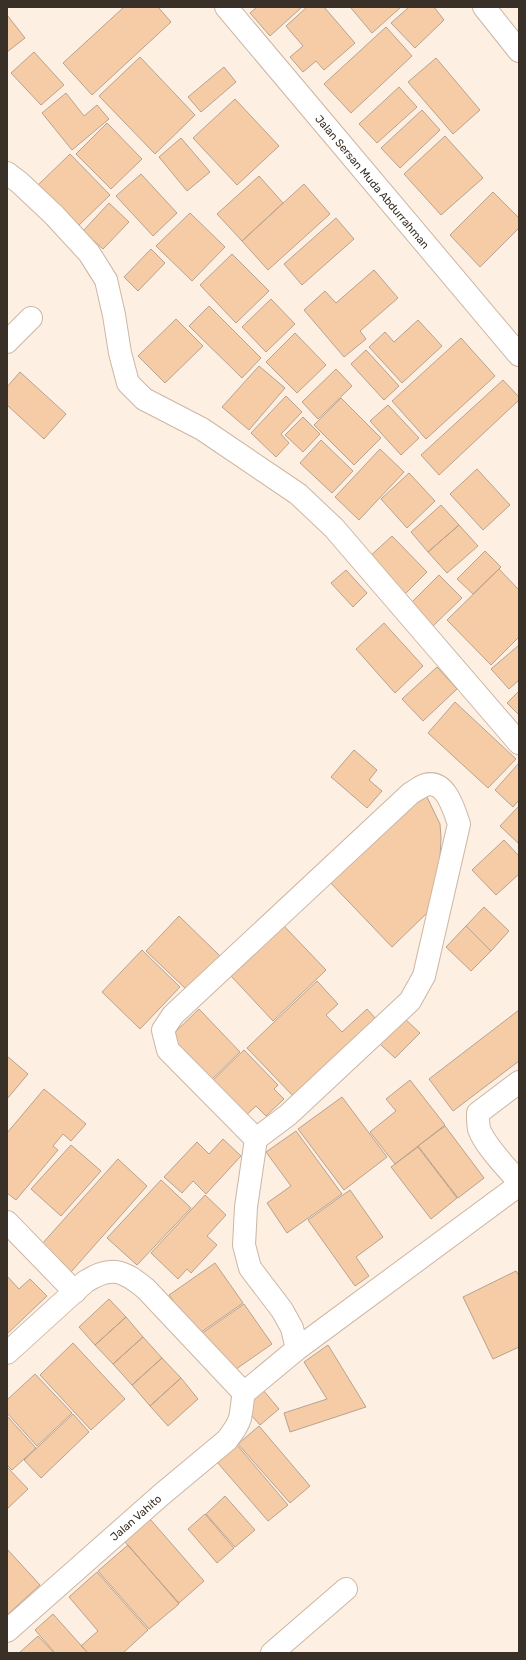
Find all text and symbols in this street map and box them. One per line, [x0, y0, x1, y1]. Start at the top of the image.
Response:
street label: Jalan Sersan Muda Abdurrahman [312, 113, 432, 251]
street label: Jalan Vahito [108, 1492, 164, 1544]

